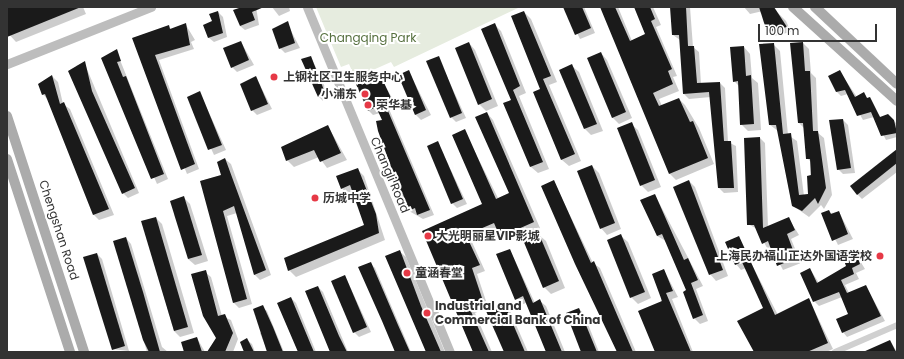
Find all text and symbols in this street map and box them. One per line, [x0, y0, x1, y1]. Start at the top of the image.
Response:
scale bar [760, 16, 879, 42]
text: 100 m [765, 22, 799, 39]
park label: Changqing Park [320, 31, 416, 45]
place label: 上钢社区卫生服务中心 [283, 70, 403, 84]
marker: 上钢社区卫生服务中心 [268, 71, 280, 83]
place label: 小浦东 [321, 87, 357, 101]
marker: 小浦东 [360, 89, 370, 99]
place label: 荣华基 [376, 98, 412, 112]
marker: 荣华基 [363, 100, 373, 110]
street label: Changli Road [368, 135, 412, 215]
street label: Chengshan Road [36, 178, 82, 282]
place label: 历城中学 [323, 191, 371, 205]
marker: 历城中学 [310, 193, 320, 203]
place label: 大光明丽星VIP影城 [436, 229, 540, 243]
marker: 大光明丽星VIP影城 [423, 231, 433, 241]
place label: 上海民办福山正达外国语学校 [716, 249, 872, 263]
marker: 上海民办福山正达外国语学校 [875, 251, 885, 261]
place label: 童涵春堂 [415, 266, 463, 280]
marker: 童涵春堂 [402, 268, 412, 278]
place label: Industrial and Commercial Bank of China [435, 299, 600, 327]
marker: Industrial and Commercial Bank of China [422, 308, 432, 318]

